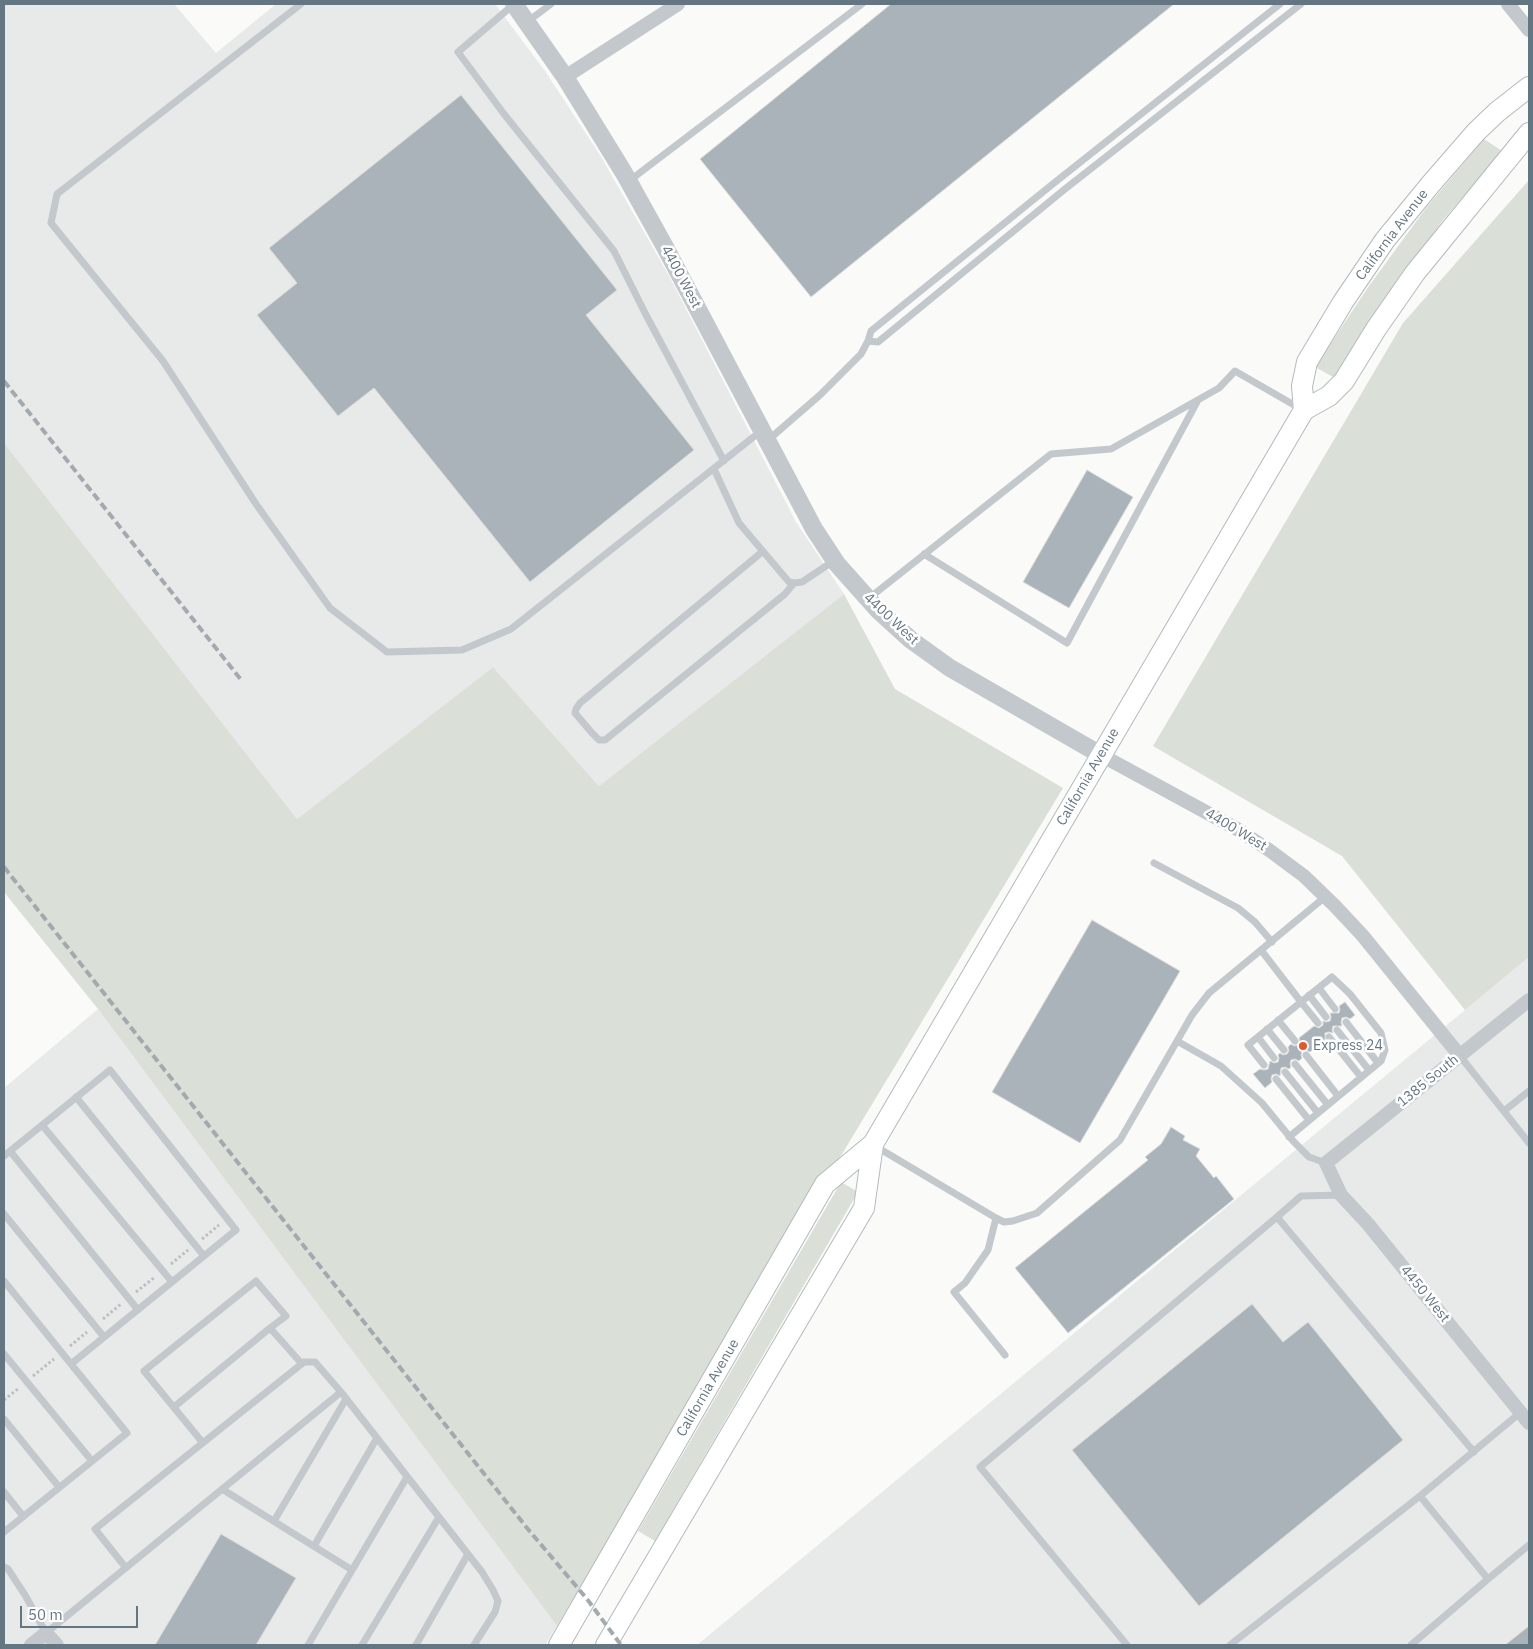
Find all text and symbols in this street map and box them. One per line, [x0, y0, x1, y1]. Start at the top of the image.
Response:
street label: California Avenue [1352, 186, 1432, 284]
street label: 4400 West [658, 243, 704, 311]
street label: 4400 West [860, 590, 922, 648]
street label: California Avenue [1053, 725, 1123, 829]
street label: 4400 West [1202, 805, 1270, 855]
place label: Express 24 [1313, 1038, 1383, 1054]
marker: Express 24 [1297, 1040, 1309, 1052]
street label: 1385 South [1394, 1051, 1462, 1111]
street label: 4450 West [1397, 1262, 1453, 1326]
street label: California Avenue [673, 1336, 743, 1440]
scale bar [22, 1596, 140, 1628]
text: 50 m [28, 1605, 63, 1624]

